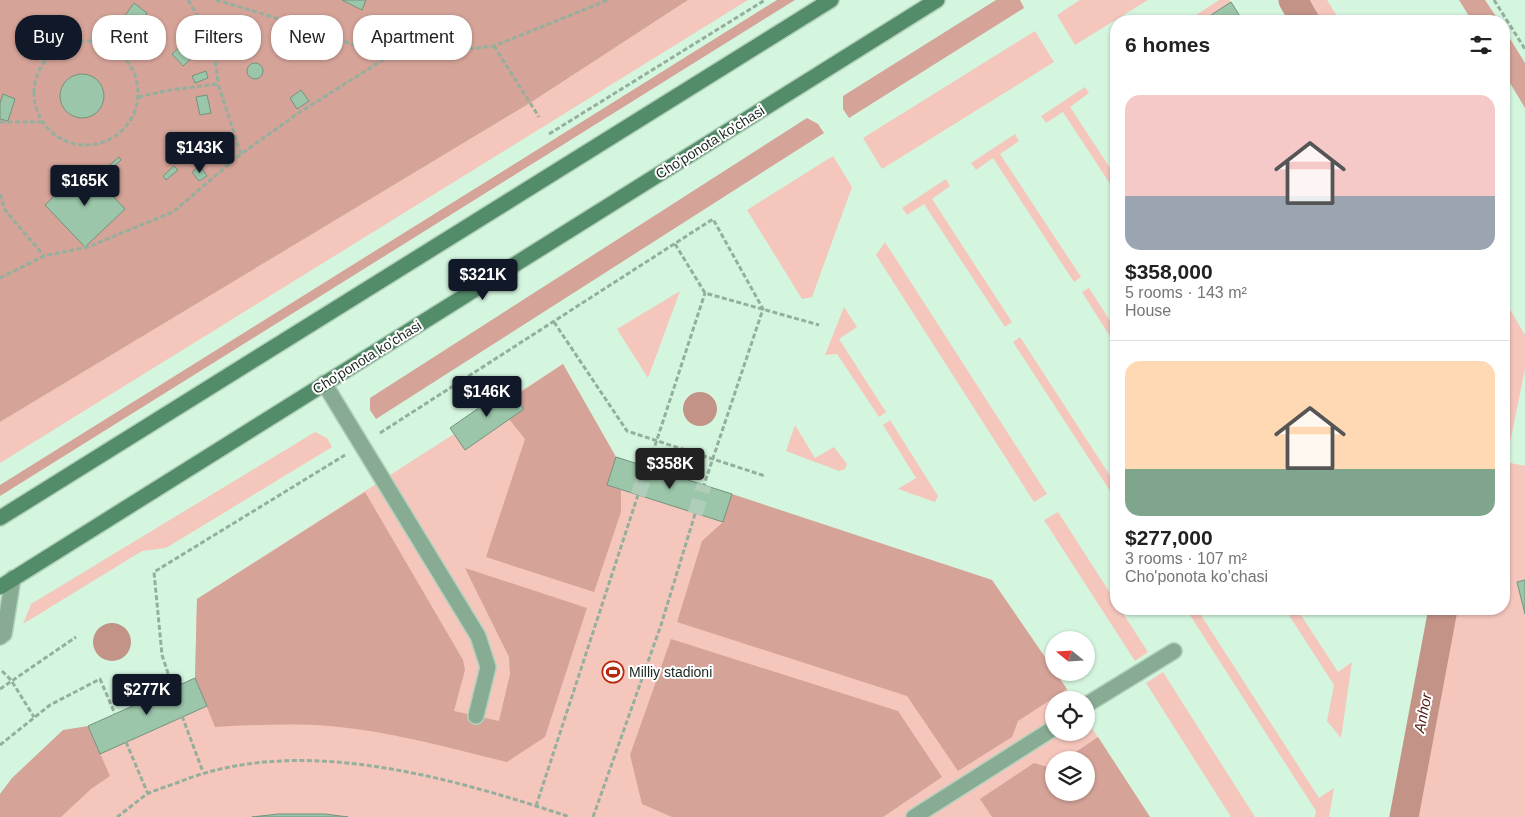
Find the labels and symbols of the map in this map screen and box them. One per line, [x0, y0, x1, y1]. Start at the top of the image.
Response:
street label: Cho'ponota ko'chasi [653, 102, 767, 182]
pin: $143K [165, 132, 235, 174]
pin: $165K [50, 164, 120, 207]
pin: $321K [448, 258, 518, 301]
street label: Cho'ponota ko'chasi [310, 317, 424, 397]
pin: $146K [452, 376, 522, 418]
pin: $358K [635, 448, 705, 490]
north arrow [1045, 631, 1095, 681]
sports icon: Milliy stadioni [601, 660, 625, 684]
place label: Milliy stadioni [629, 664, 712, 680]
pin: $277K [112, 674, 182, 716]
water label: Anhor [1410, 691, 1435, 735]

